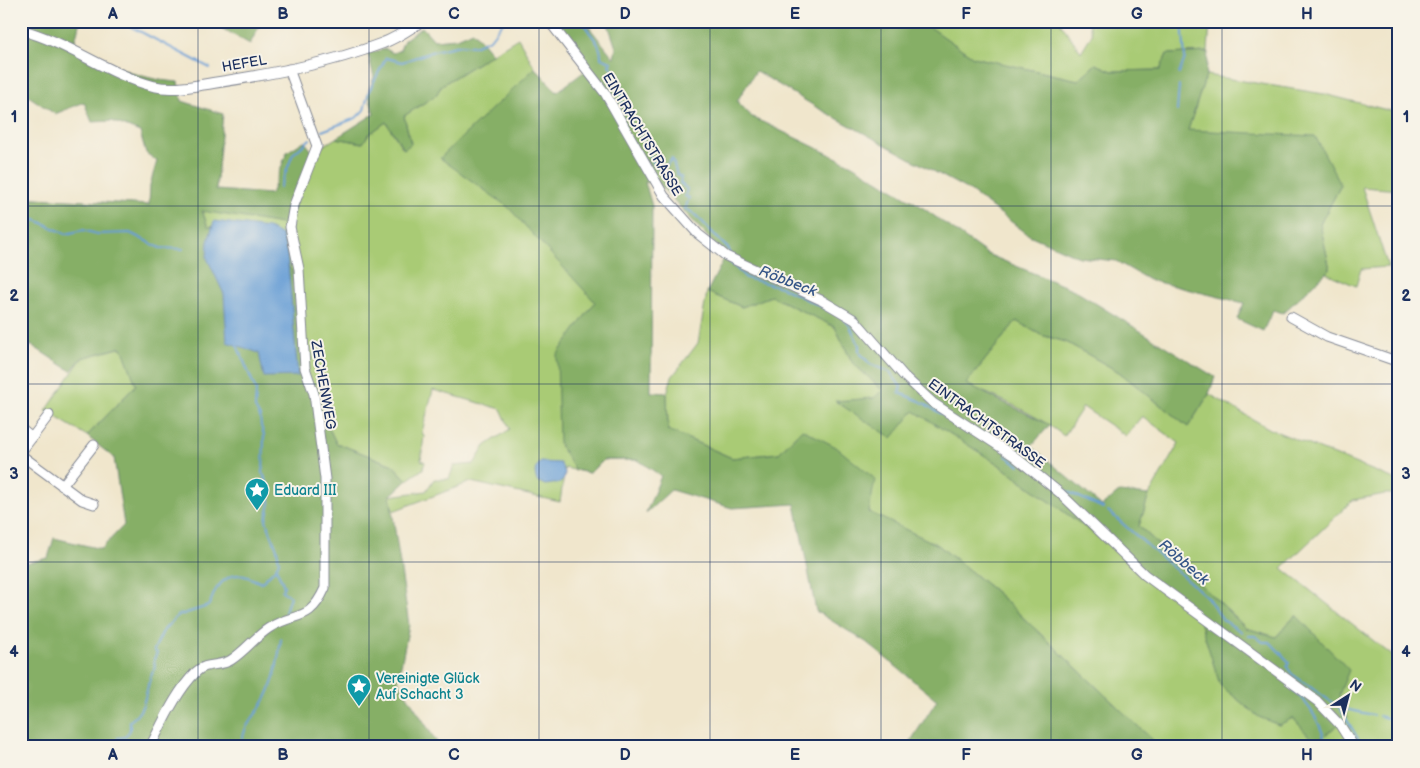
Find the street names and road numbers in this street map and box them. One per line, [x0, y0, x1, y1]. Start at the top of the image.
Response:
street label: HEFEL [220, 51, 268, 76]
street label: EINTRACHTSTRASSE [599, 70, 686, 199]
street label: ZECHENWEG [307, 338, 340, 431]
street label: EINTRACHTSTRASSE [925, 375, 1049, 472]

